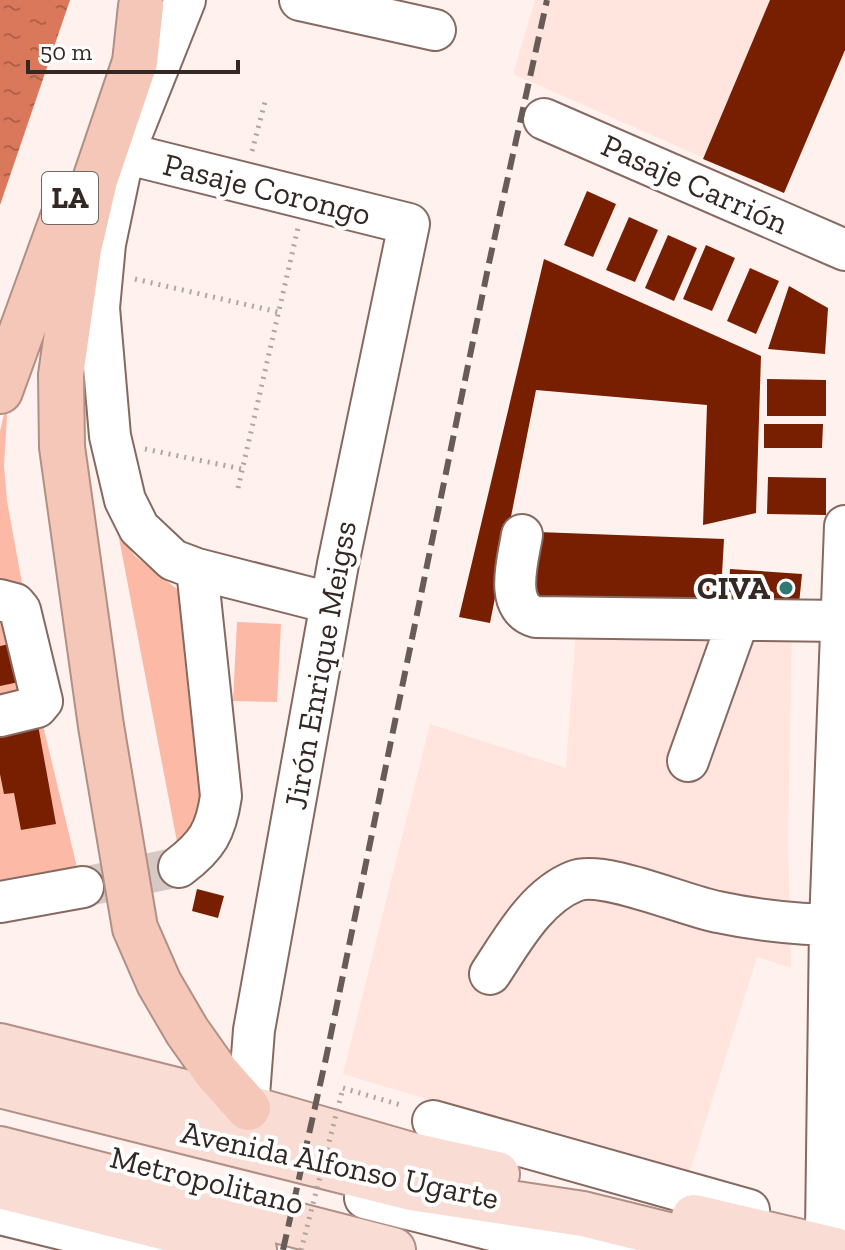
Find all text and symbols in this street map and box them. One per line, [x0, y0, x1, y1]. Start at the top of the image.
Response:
scale bar [28, 24, 238, 74]
text: 50 m [40, 37, 93, 66]
street label: Pasaje Carrión [596, 126, 795, 242]
street label: Pasaje Corongo [159, 145, 375, 233]
road number: LA [42, 172, 98, 224]
street label: Jirón Enrique Meigss [276, 518, 364, 812]
place label: CIVA [697, 569, 770, 607]
marker: CIVA [777, 579, 795, 597]
street label: Avenida Alfonso Ugarte [178, 1113, 502, 1217]
street label: Metropolitano [106, 1138, 308, 1222]

